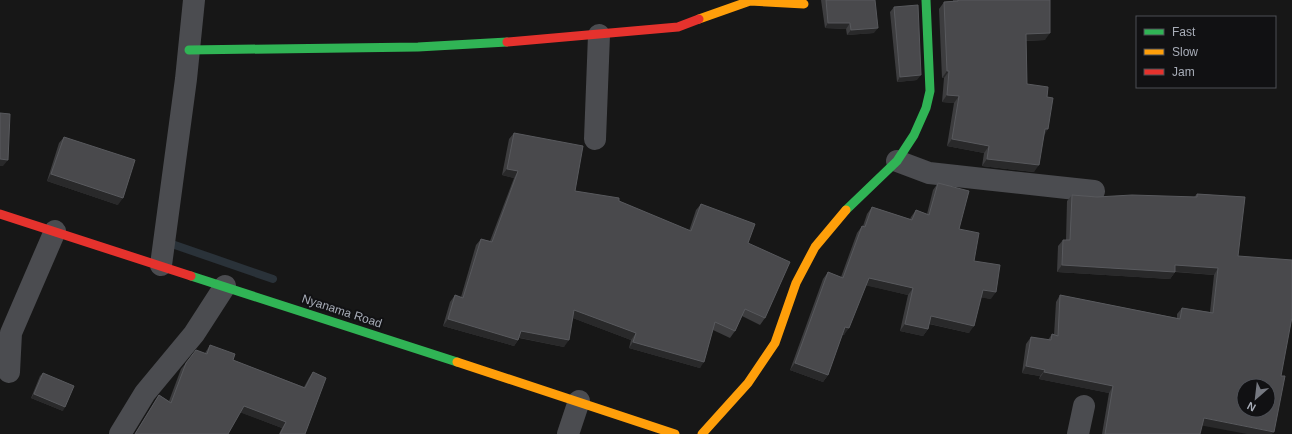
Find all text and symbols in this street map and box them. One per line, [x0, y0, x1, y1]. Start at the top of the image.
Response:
legend [1136, 16, 1276, 88]
text: Fast [1172, 25, 1196, 39]
text: Slow [1172, 45, 1198, 59]
text: Jam [1172, 65, 1195, 79]
street label: Nyanama Road [300, 291, 384, 331]
north arrow [1236, 378, 1276, 418]
text: N [1245, 400, 1258, 414]

